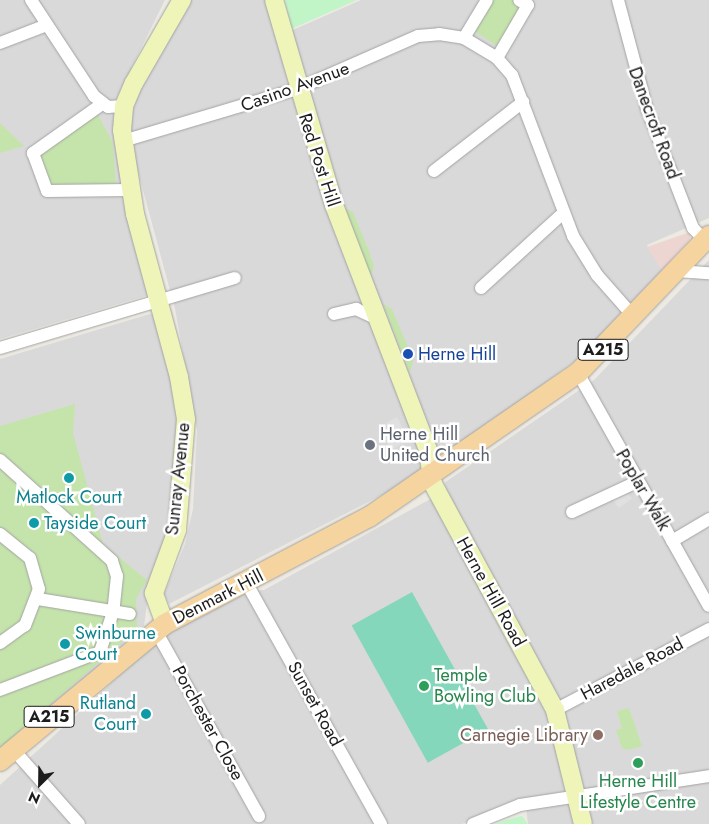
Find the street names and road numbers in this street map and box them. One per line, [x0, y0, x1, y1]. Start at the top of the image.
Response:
street label: Casino Avenue [238, 57, 352, 117]
street label: Danecroft Road [624, 64, 684, 182]
street label: Red Post Hill [294, 111, 344, 209]
road number: A215 [577, 336, 629, 364]
street label: Sunray Avenue [161, 422, 195, 536]
street label: Poplar Walk [611, 445, 675, 535]
street label: Herne Hill Road [452, 533, 530, 651]
street label: Denmark Hill [169, 565, 267, 629]
street label: Haredale Road [577, 633, 687, 705]
street label: Sunset Road [283, 658, 347, 750]
street label: Porchester Close [168, 662, 248, 784]
road number: A215 [23, 704, 75, 730]

